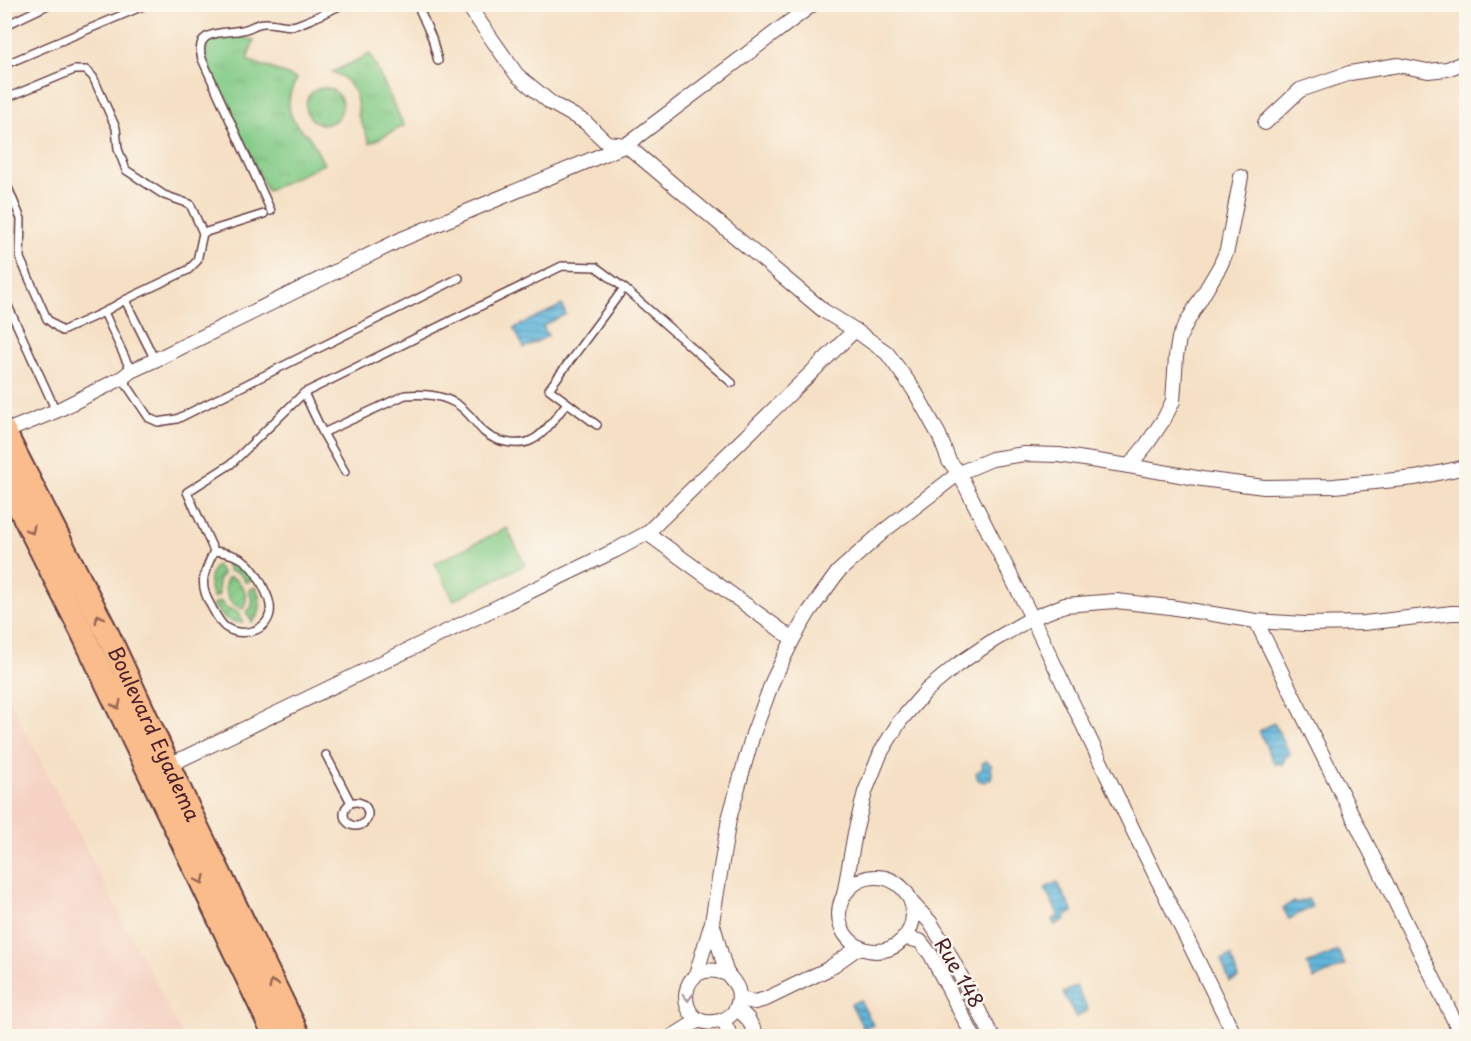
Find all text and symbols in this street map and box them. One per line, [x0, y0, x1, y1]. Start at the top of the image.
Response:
one-way arrow [23, 523, 35, 534]
one-way arrow [95, 614, 106, 625]
street label: Boulevard Eyadema [101, 641, 209, 826]
one-way arrow [109, 698, 121, 709]
one-way arrow [194, 874, 206, 885]
street label: Rue 148 [928, 932, 992, 1013]
one-way arrow [269, 979, 281, 990]
one-way arrow [681, 993, 694, 1002]

